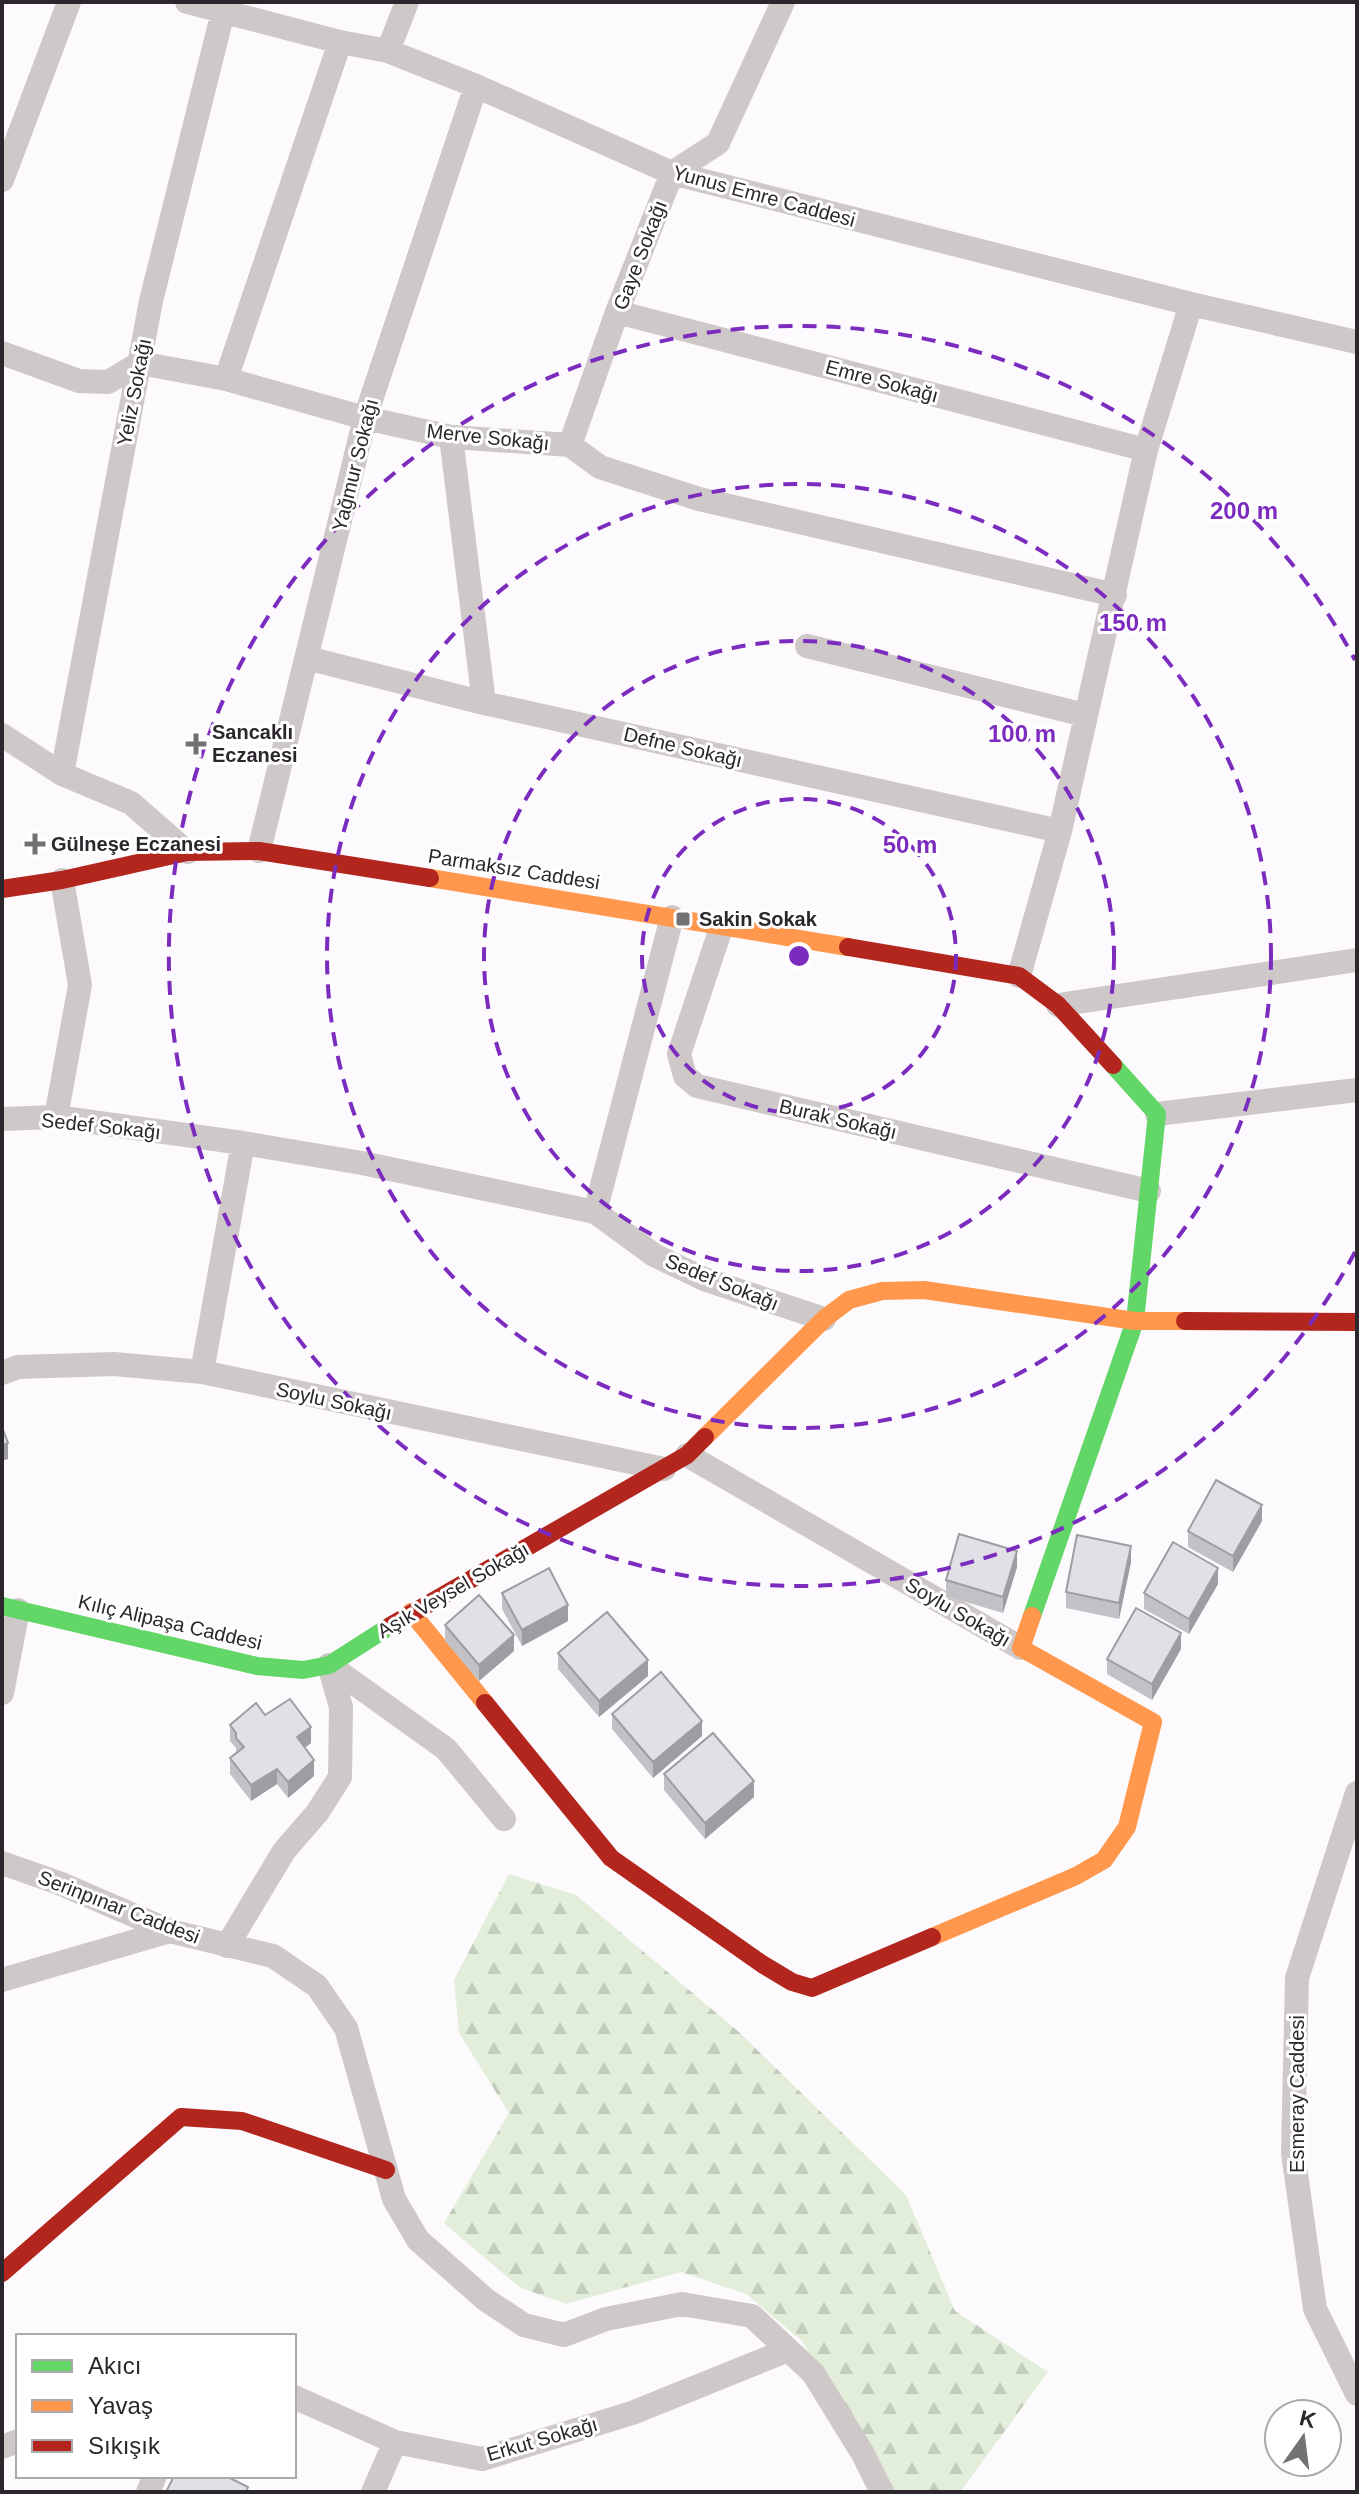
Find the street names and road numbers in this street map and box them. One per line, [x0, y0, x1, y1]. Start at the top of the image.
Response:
street label: Yunus Emre Caddesi [670, 161, 858, 231]
street label: Gaye Sokağı [609, 197, 671, 313]
street label: Yeliz Sokağı [113, 336, 155, 448]
street label: Emre Sokağı [823, 355, 941, 407]
street label: Yağmur Sokağı [328, 396, 382, 534]
street label: Merve Sokağı [425, 420, 551, 454]
street label: Defne Sokağı [621, 723, 745, 771]
street label: Parmaksız Caddesi [427, 845, 601, 893]
street label: Burak Sokağı [777, 1095, 899, 1143]
street label: Sedef Sokağı [40, 1109, 162, 1143]
street label: Sedef Sokağı [662, 1249, 782, 1315]
street label: Soylu Sokağı [274, 1378, 394, 1424]
street label: Aşık Veysel Sokağı [373, 1538, 533, 1642]
street label: Soylu Sokağı [901, 1573, 1015, 1651]
street label: Kılıç Alipaşa Caddesi [76, 1590, 264, 1654]
street label: Serinpınar Caddesi [35, 1866, 203, 1948]
street label: Esmeray Caddesi [1286, 2015, 1308, 2173]
street label: Erkut Sokağı [484, 2413, 600, 2465]

